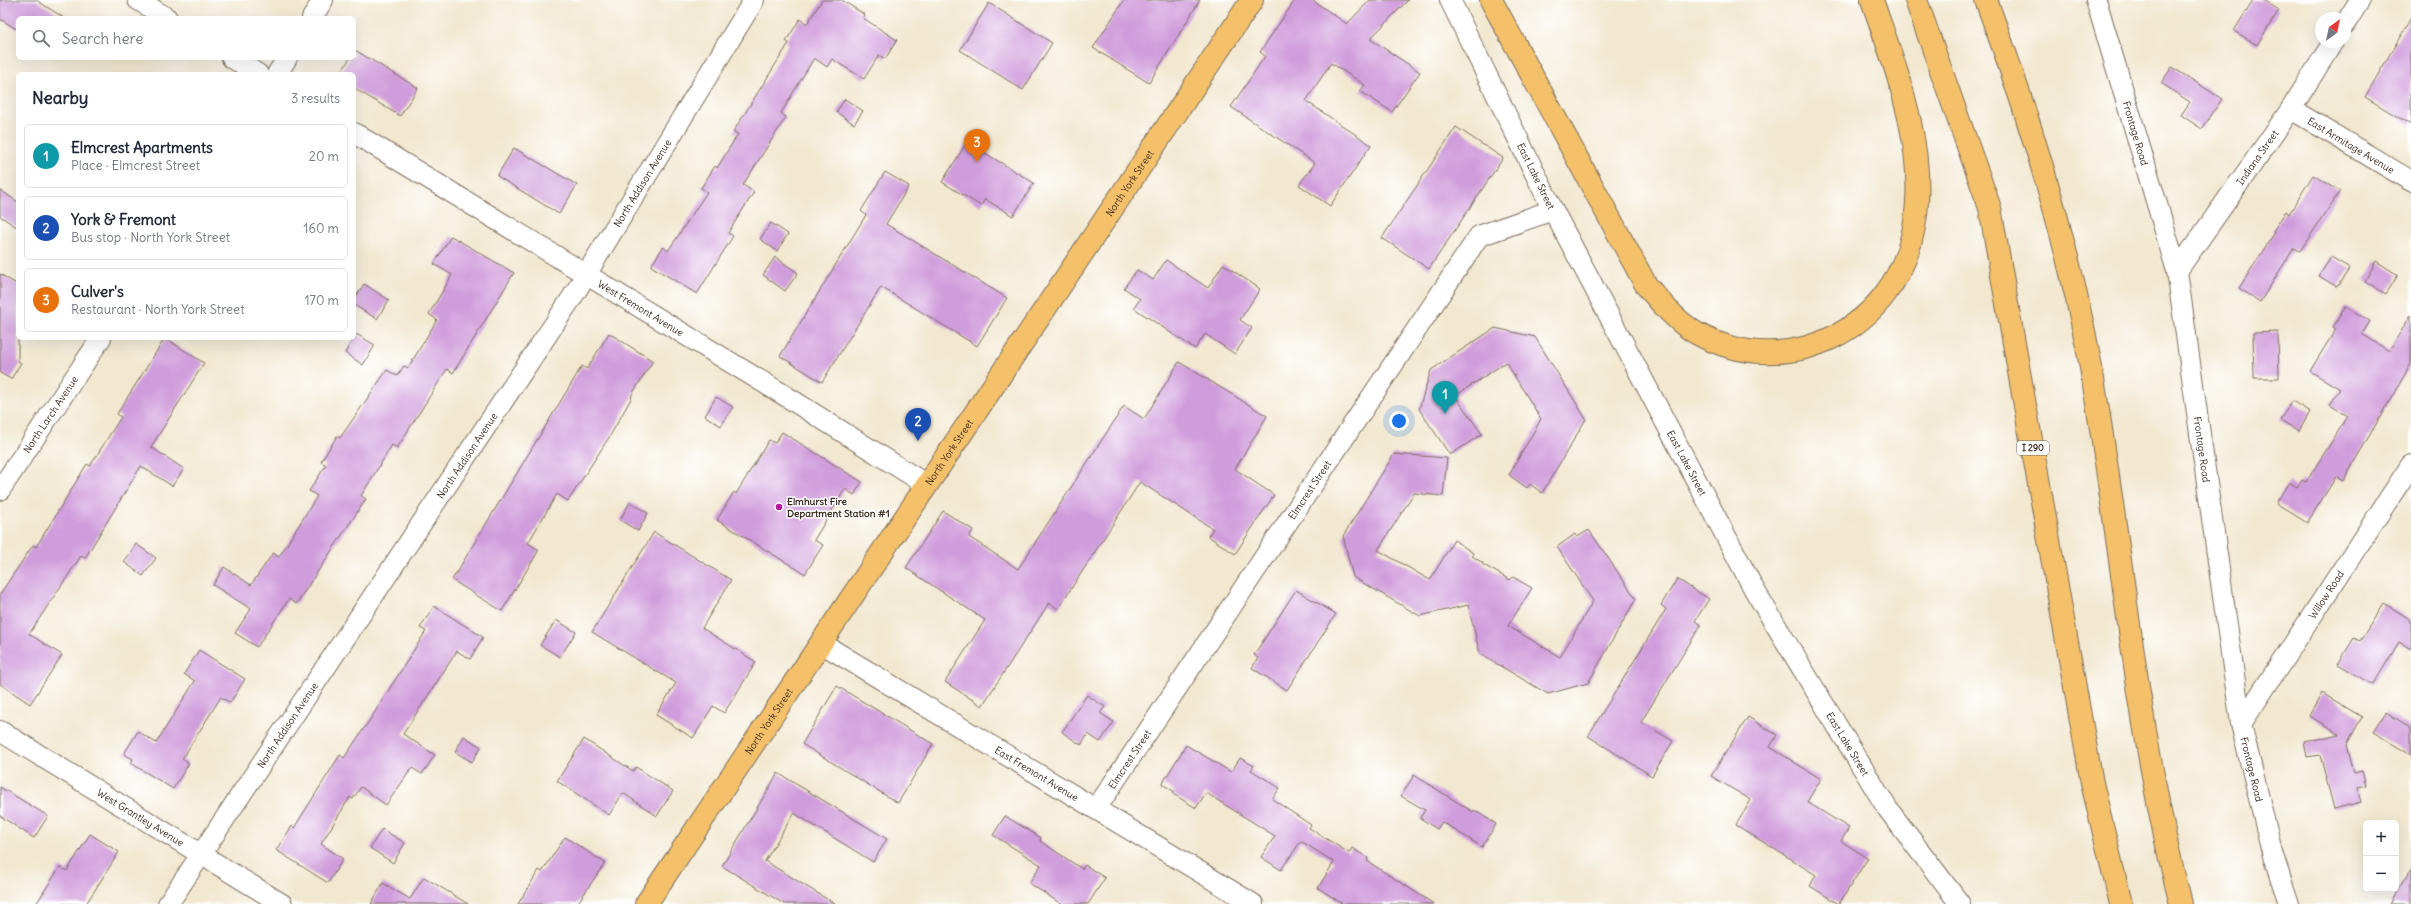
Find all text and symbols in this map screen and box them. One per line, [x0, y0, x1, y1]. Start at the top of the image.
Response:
north arrow [2315, 12, 2351, 48]
search box [16, 16, 356, 60]
icon: search [30, 27, 52, 49]
text: Search here [62, 29, 143, 48]
text: Nearby [32, 87, 88, 109]
text: 3 results [291, 90, 340, 107]
street label: Frontage Road [2120, 100, 2151, 167]
street label: East Armitage Avenue [2305, 114, 2397, 177]
street label: Indiana Street [2234, 127, 2282, 188]
pin: 3 [964, 129, 990, 162]
street label: North Addison Avenue [611, 137, 674, 230]
text: Elmcrest Apartments [71, 138, 213, 157]
street label: East Lake Street [1514, 141, 1558, 212]
street label: North York Street [1103, 147, 1157, 219]
text: 1 [43, 148, 49, 165]
text: 20 m [309, 148, 339, 165]
text: Place · Elmcrest Street [71, 157, 200, 174]
text: York & Fremont [71, 210, 176, 229]
text: 2 [42, 220, 50, 237]
text: 160 m [303, 220, 339, 237]
text: Bus stop · North York Street [71, 229, 230, 246]
street label: West Fremont Avenue [595, 277, 686, 339]
text: Culver's [71, 282, 124, 301]
text: 3 [42, 292, 50, 309]
text: 170 m [304, 292, 339, 309]
text: Restaurant · North York Street [71, 301, 245, 318]
street label: North Larch Avenue [20, 373, 81, 456]
pin: 1 [1432, 381, 1458, 414]
pin: 2 [905, 408, 931, 441]
street label: North Addison Avenue [434, 410, 500, 501]
your location [1389, 411, 1409, 431]
street label: North York Street [923, 416, 976, 488]
street label: Frontage Road [2191, 416, 2213, 483]
street label: East Lake Street [1664, 428, 1710, 499]
road number: I 290 [2017, 441, 2049, 455]
street label: Elmcrest Street [1285, 458, 1335, 522]
place label: Elmhurst Fire Department Station #1 [787, 495, 890, 520]
marker: Elmhurst Fire Department Station #1 [774, 502, 784, 512]
street label: Willow Road [2306, 568, 2347, 621]
street label: North Addison Avenue [254, 680, 321, 771]
street label: North York Street [742, 685, 796, 757]
street label: East Lake Street [1823, 710, 1872, 779]
street label: Elmcrest Street [1105, 727, 1154, 791]
street label: Frontage Road [2237, 736, 2266, 803]
street label: East Fremont Avenue [992, 743, 1081, 804]
street label: West Grantley Avenue [94, 786, 186, 849]
map controls [2363, 820, 2399, 892]
button: + [2363, 820, 2399, 856]
button: − [2363, 856, 2399, 892]

